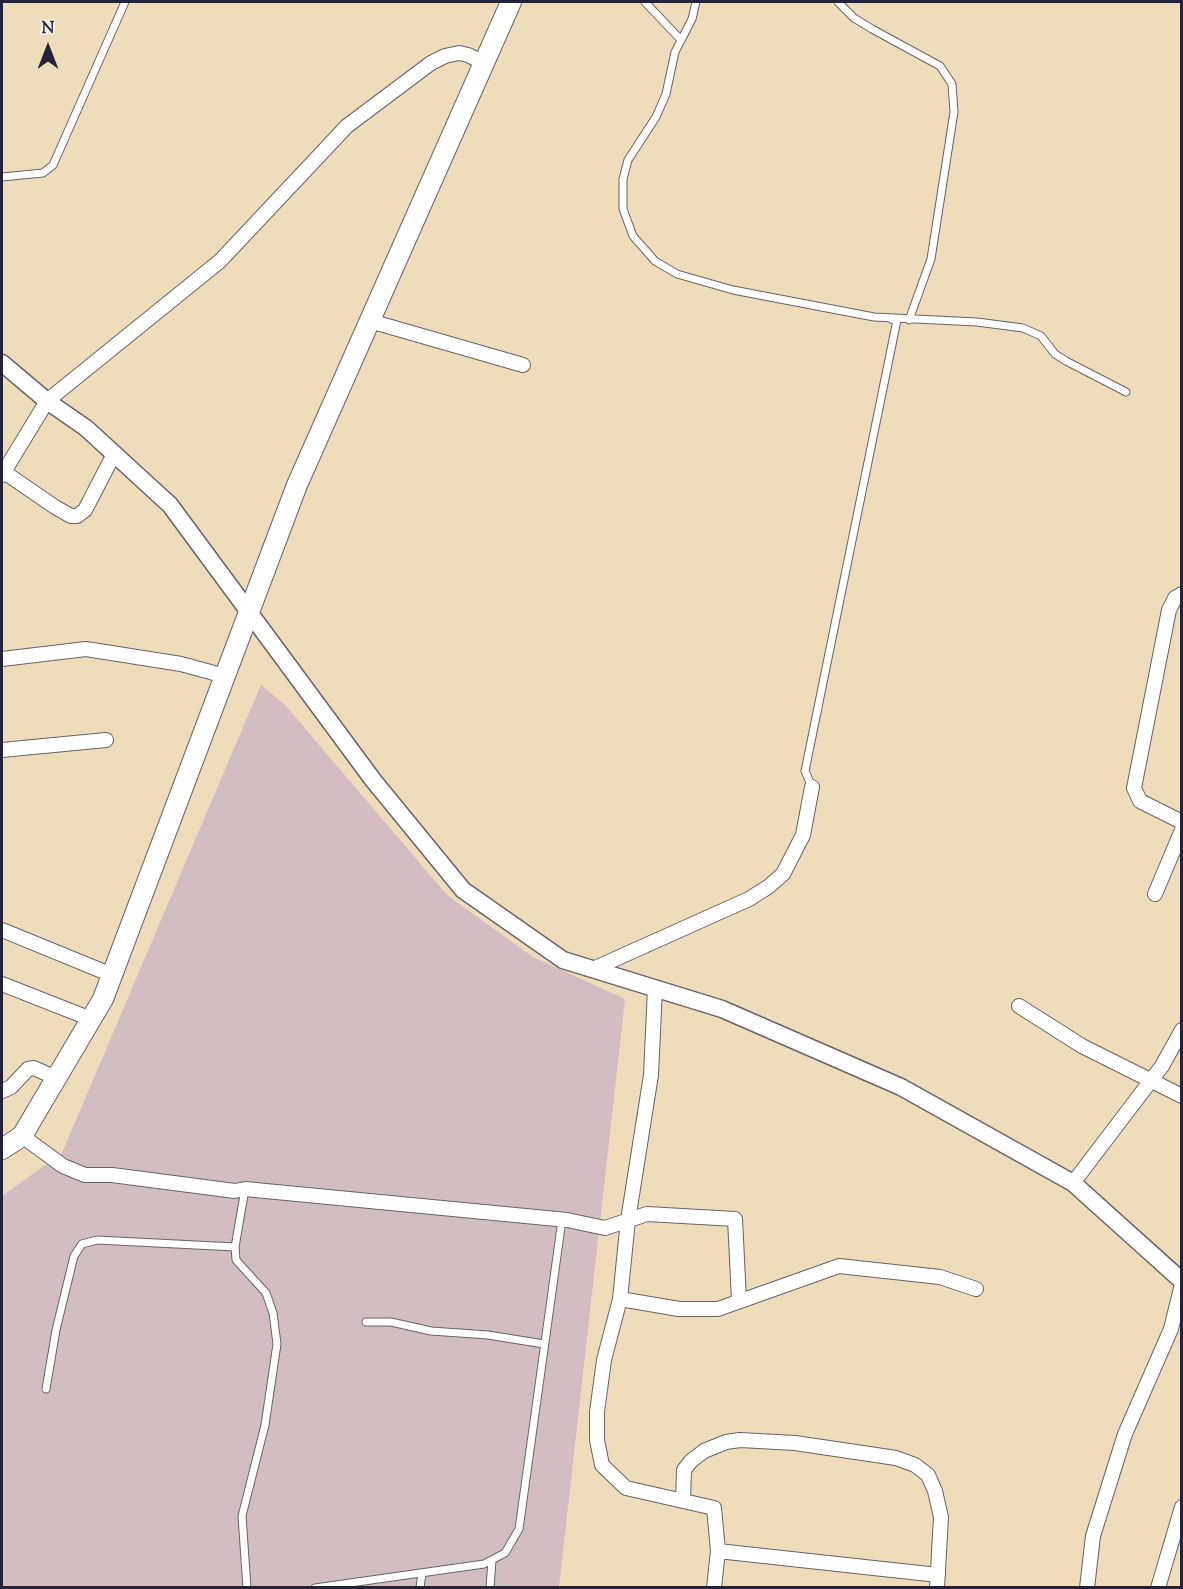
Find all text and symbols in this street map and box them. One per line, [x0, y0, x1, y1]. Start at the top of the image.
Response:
north arrow [18, 18, 78, 78]
text: N [42, 18, 54, 41]

